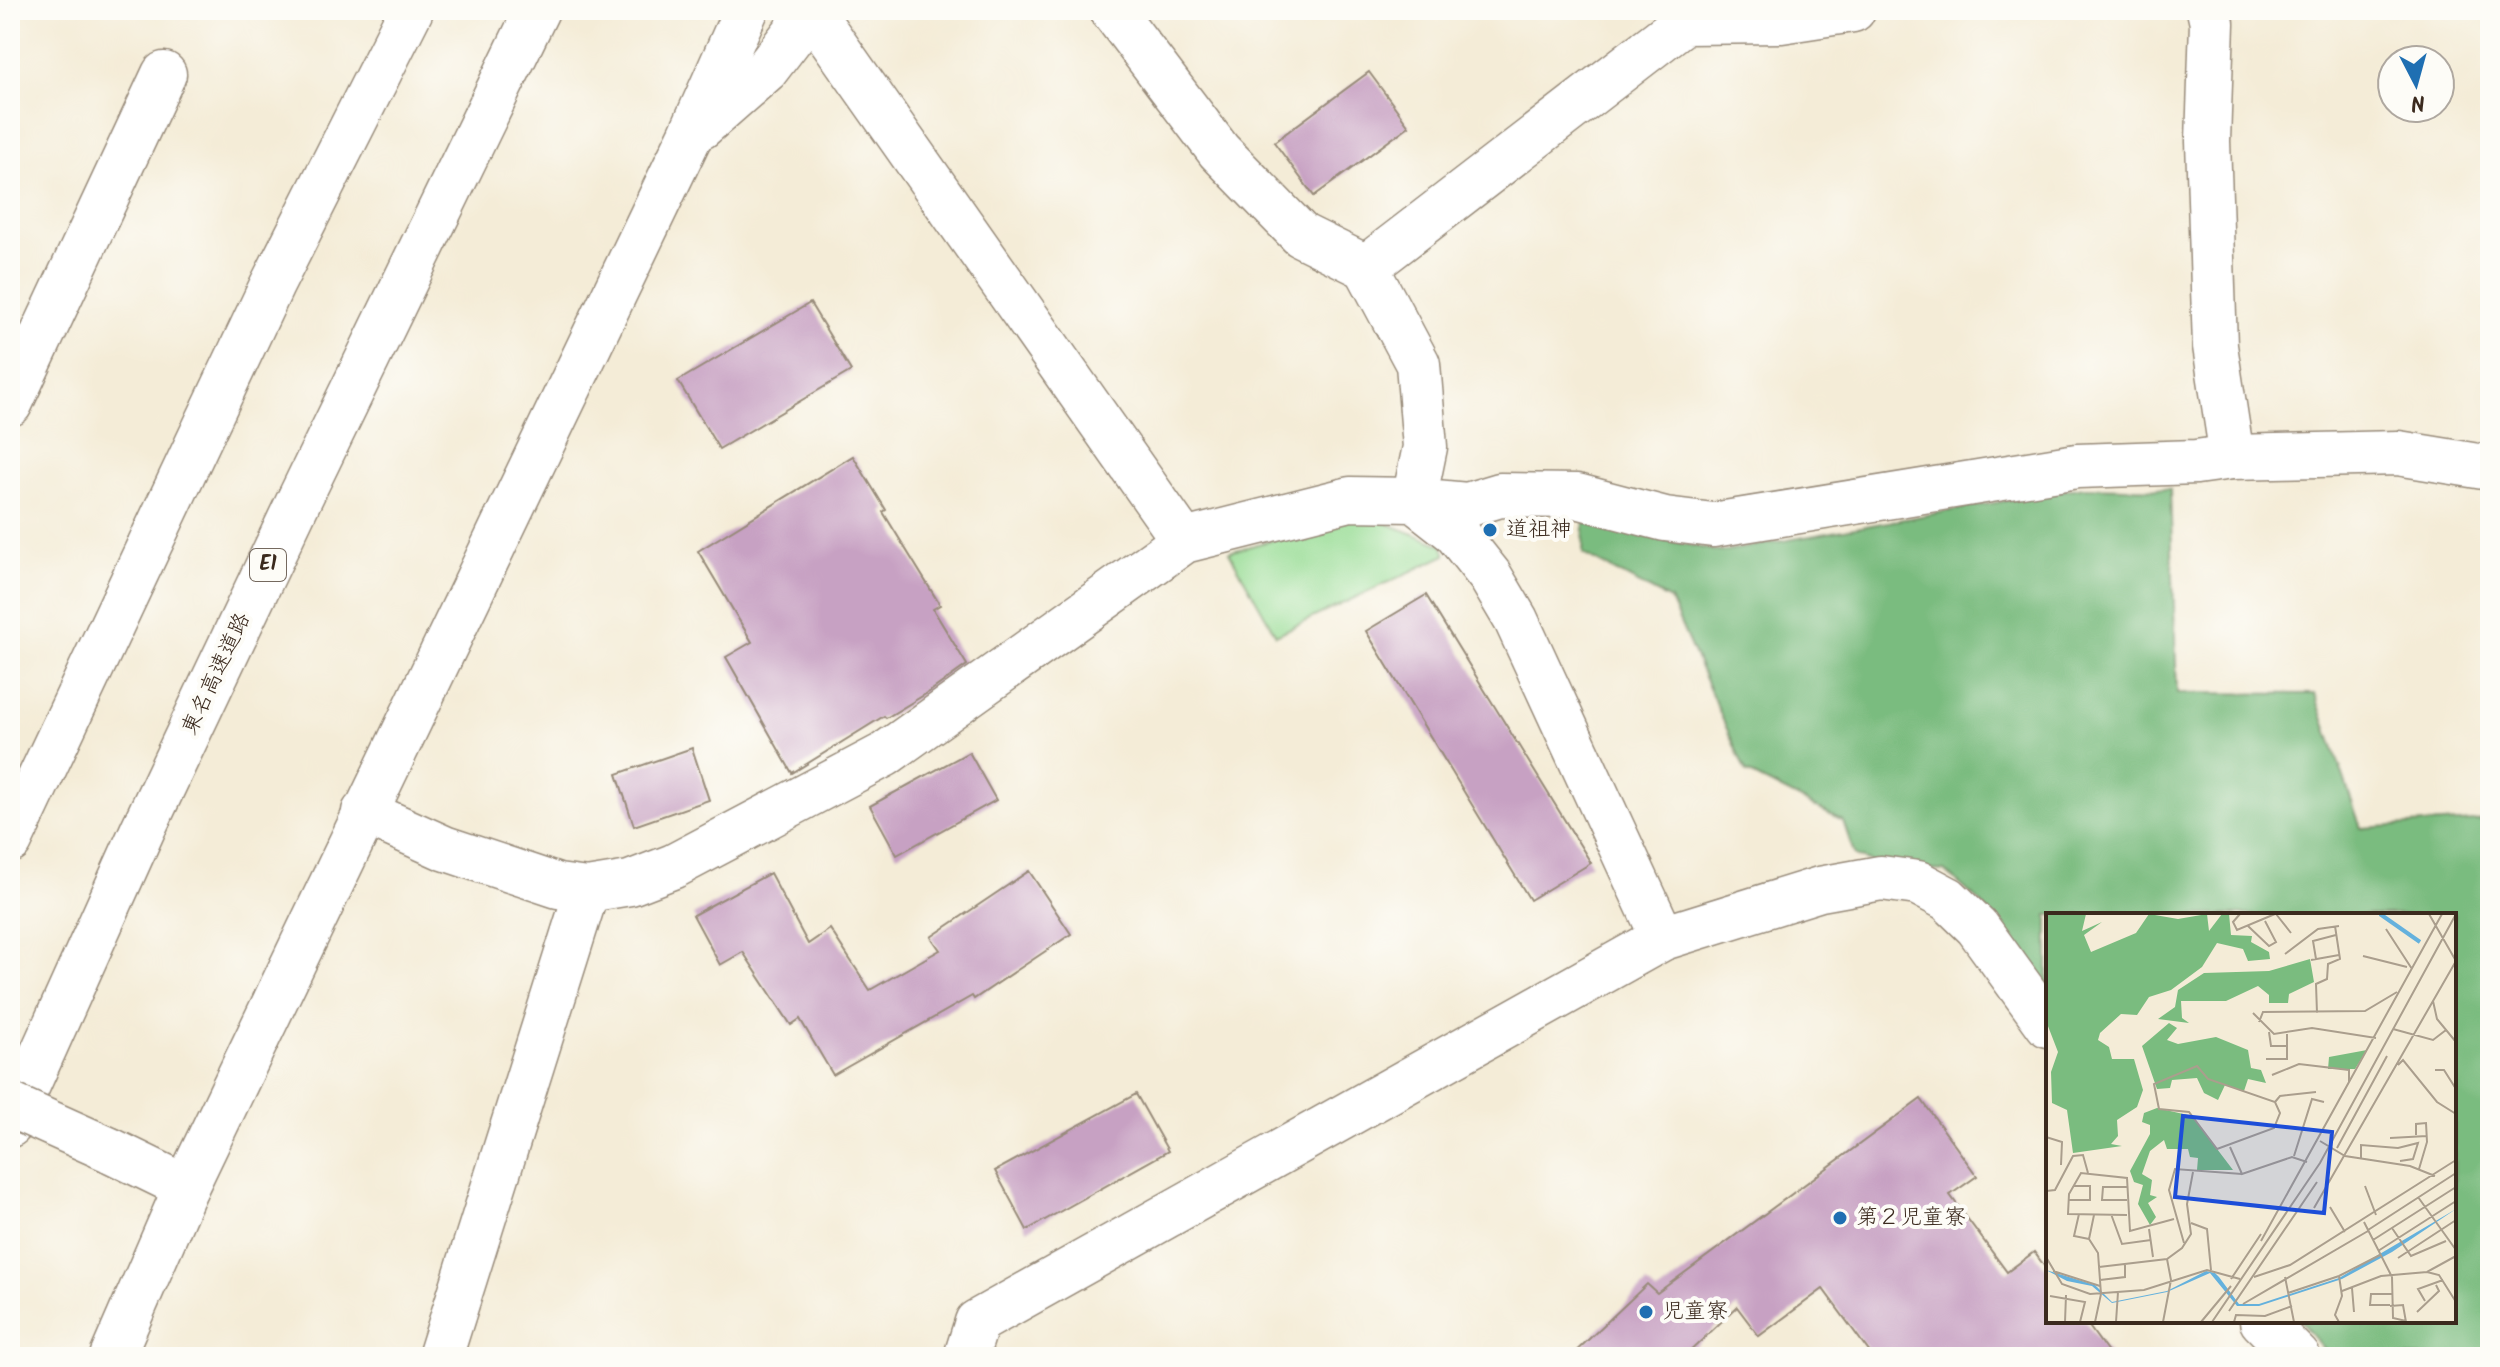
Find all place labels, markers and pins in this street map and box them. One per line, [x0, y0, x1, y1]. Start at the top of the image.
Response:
place label: 道祖神 [1506, 513, 1572, 548]
marker: 道祖神 [1481, 521, 1499, 539]
place label: 第２児童寮 [1856, 1201, 1966, 1236]
marker: 第２児童寮 [1831, 1209, 1849, 1227]
place label: 児童寮 [1662, 1295, 1728, 1330]
marker: 児童寮 [1637, 1303, 1655, 1321]

